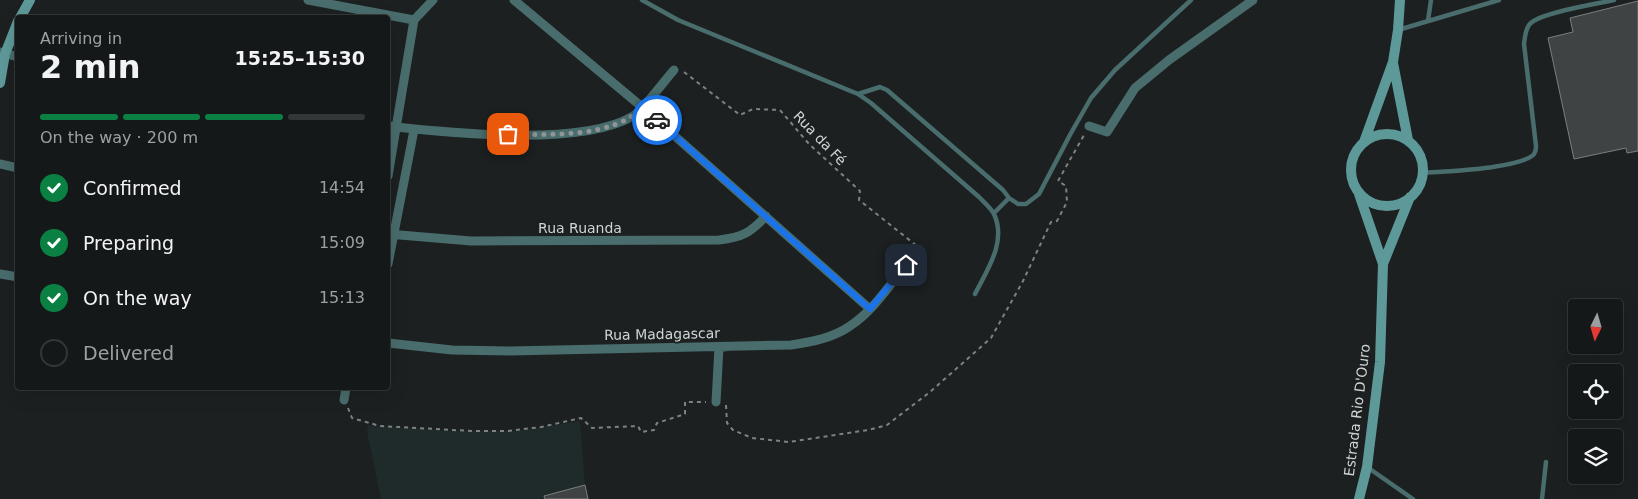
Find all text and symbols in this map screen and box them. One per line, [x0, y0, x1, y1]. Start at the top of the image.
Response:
text: Arriving in [40, 29, 122, 48]
text: 15:25–15:30 [235, 47, 365, 69]
text: 2 min [40, 48, 141, 86]
courier [632, 95, 682, 145]
icon: car [643, 106, 671, 134]
street label: Rua da Fé [790, 108, 850, 168]
pin [487, 113, 529, 155]
icon: bag [494, 120, 522, 148]
text: On the way · 200 m [40, 128, 198, 147]
icon: check [40, 174, 68, 202]
text: Confirmed [83, 177, 182, 199]
text: 14:54 [319, 178, 365, 197]
street label: Rua Ruanda [538, 220, 622, 236]
icon: check [40, 229, 68, 257]
text: Preparing [83, 232, 174, 254]
text: 15:09 [319, 233, 365, 252]
pin [885, 244, 927, 286]
icon: home [892, 251, 920, 279]
icon: check [40, 284, 68, 312]
text: On the way [83, 287, 192, 309]
text: 15:13 [319, 288, 365, 307]
north arrow [1568, 299, 1622, 354]
map controls [1568, 299, 1623, 484]
street label: Rua Madagascar [604, 325, 720, 343]
text: Delivered [83, 342, 174, 364]
street label: Estrada Rio D'Ouro [1341, 343, 1373, 477]
button: locate [1568, 364, 1623, 419]
button: layers [1568, 429, 1623, 484]

